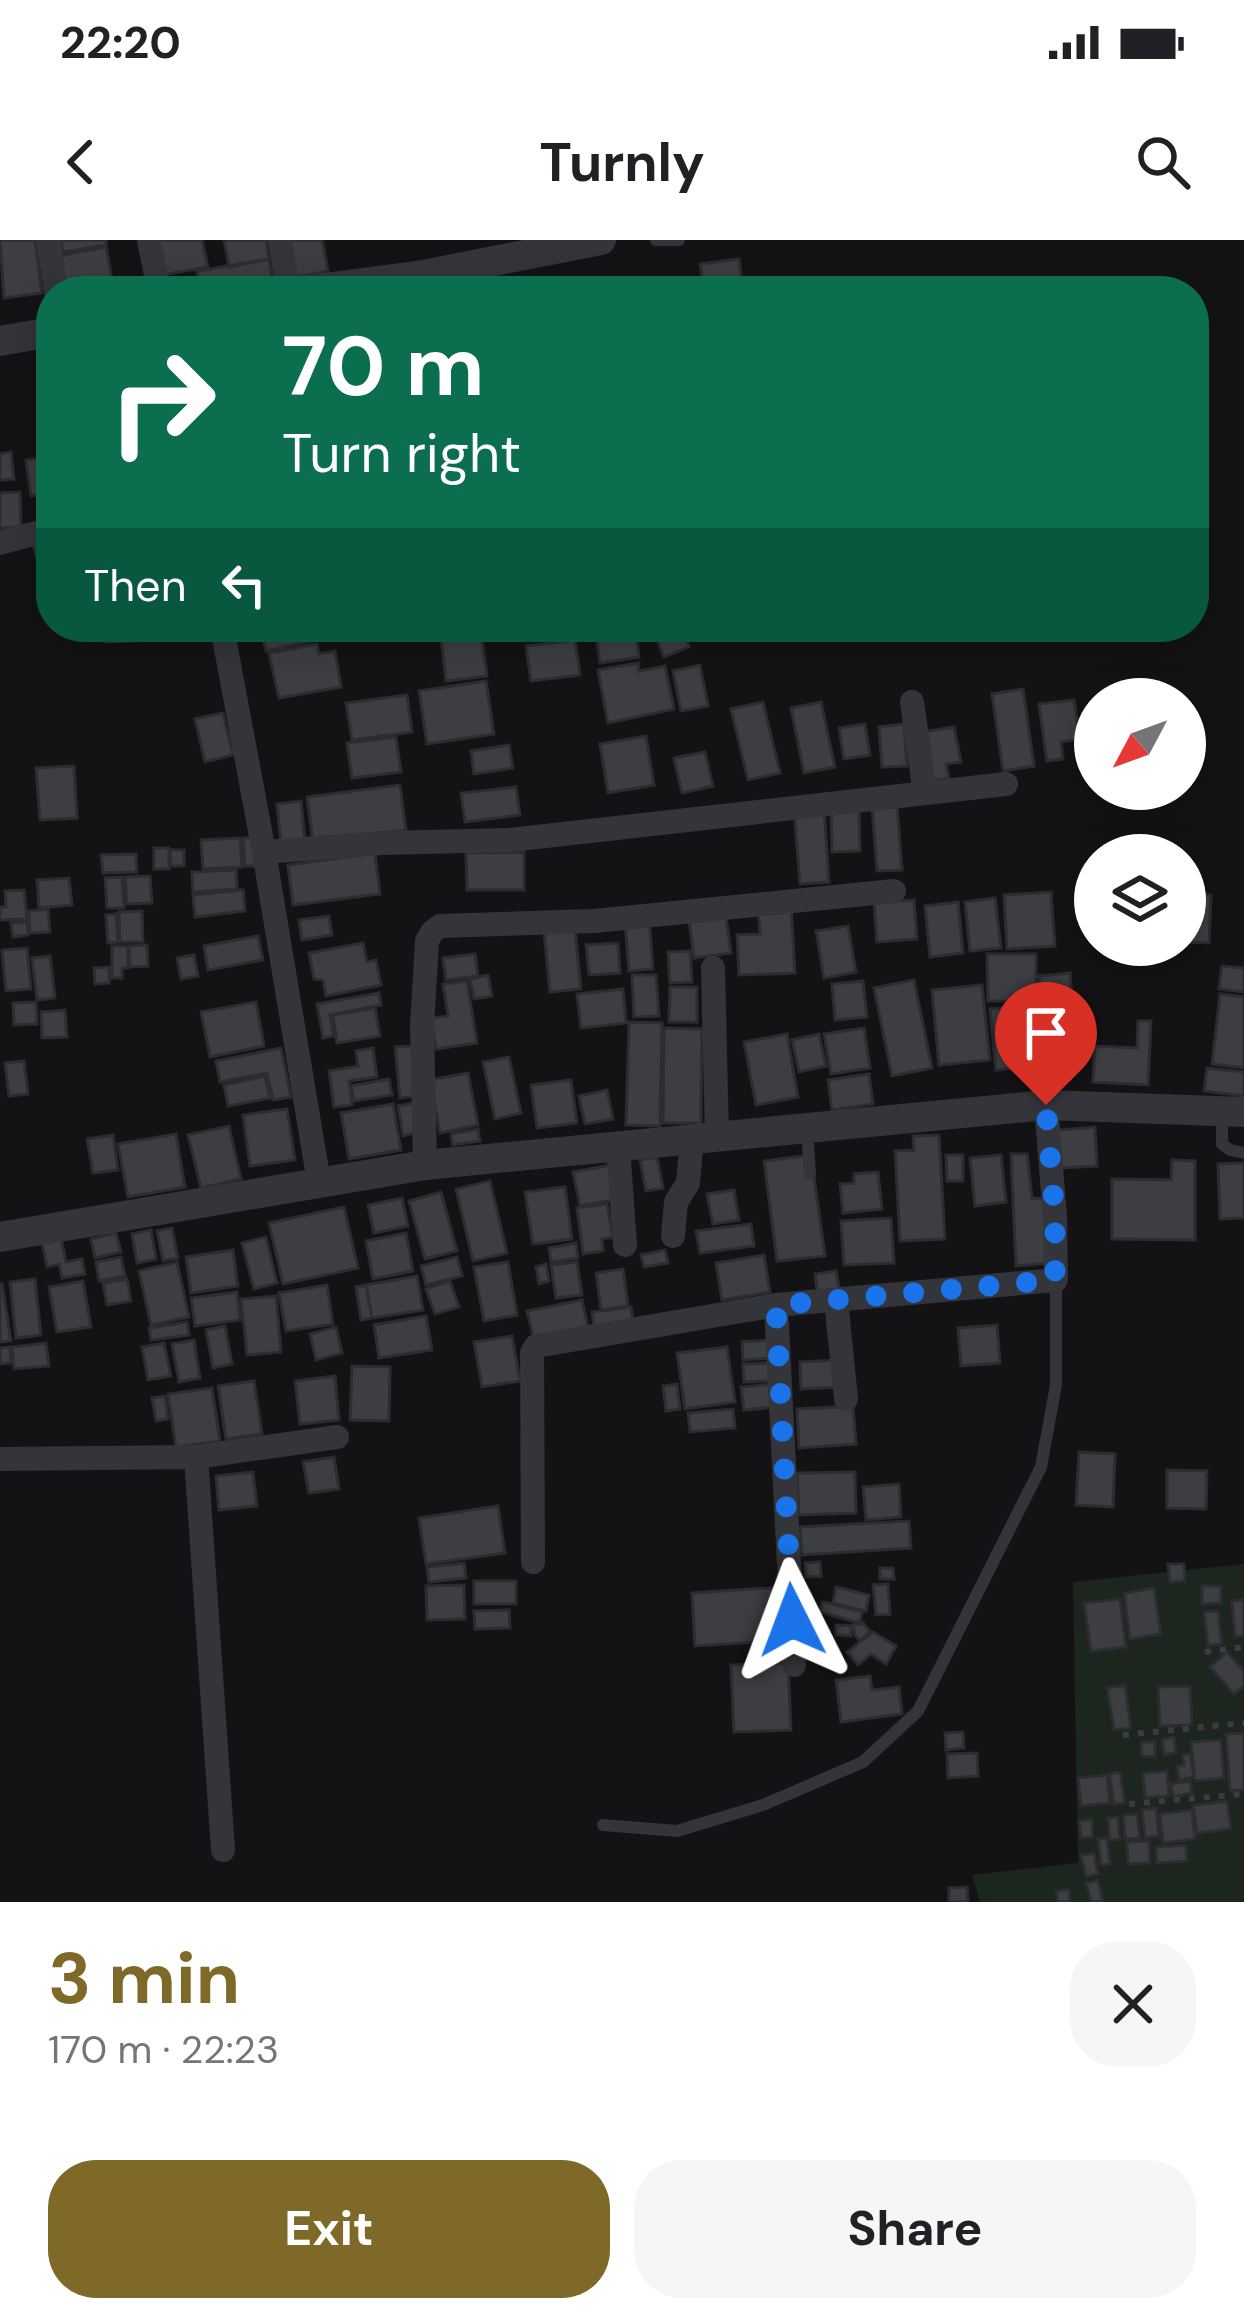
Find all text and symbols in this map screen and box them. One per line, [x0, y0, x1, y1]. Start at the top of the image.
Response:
text: 22:20 [60, 13, 181, 72]
text: Turnly [539, 127, 705, 198]
icon: back [48, 129, 114, 195]
icon: search [1130, 129, 1196, 195]
text: 70 m [282, 312, 485, 421]
icon: right [84, 324, 240, 480]
text: Turn right [282, 418, 521, 489]
icon: left [211, 552, 277, 618]
text: Then [84, 556, 187, 615]
north arrow [1074, 678, 1206, 810]
map controls [1074, 678, 1206, 966]
button: layers [1074, 834, 1206, 966]
pin [995, 982, 1097, 1105]
icon: arrive [1013, 1000, 1079, 1066]
position arrow [729, 1557, 855, 1683]
text: 3 min [48, 1932, 240, 2025]
button: close [1070, 1941, 1196, 2067]
text: 170 m · 22:23 [48, 2024, 279, 2075]
button: Exit [48, 2160, 610, 2298]
button: Share [634, 2160, 1196, 2298]

